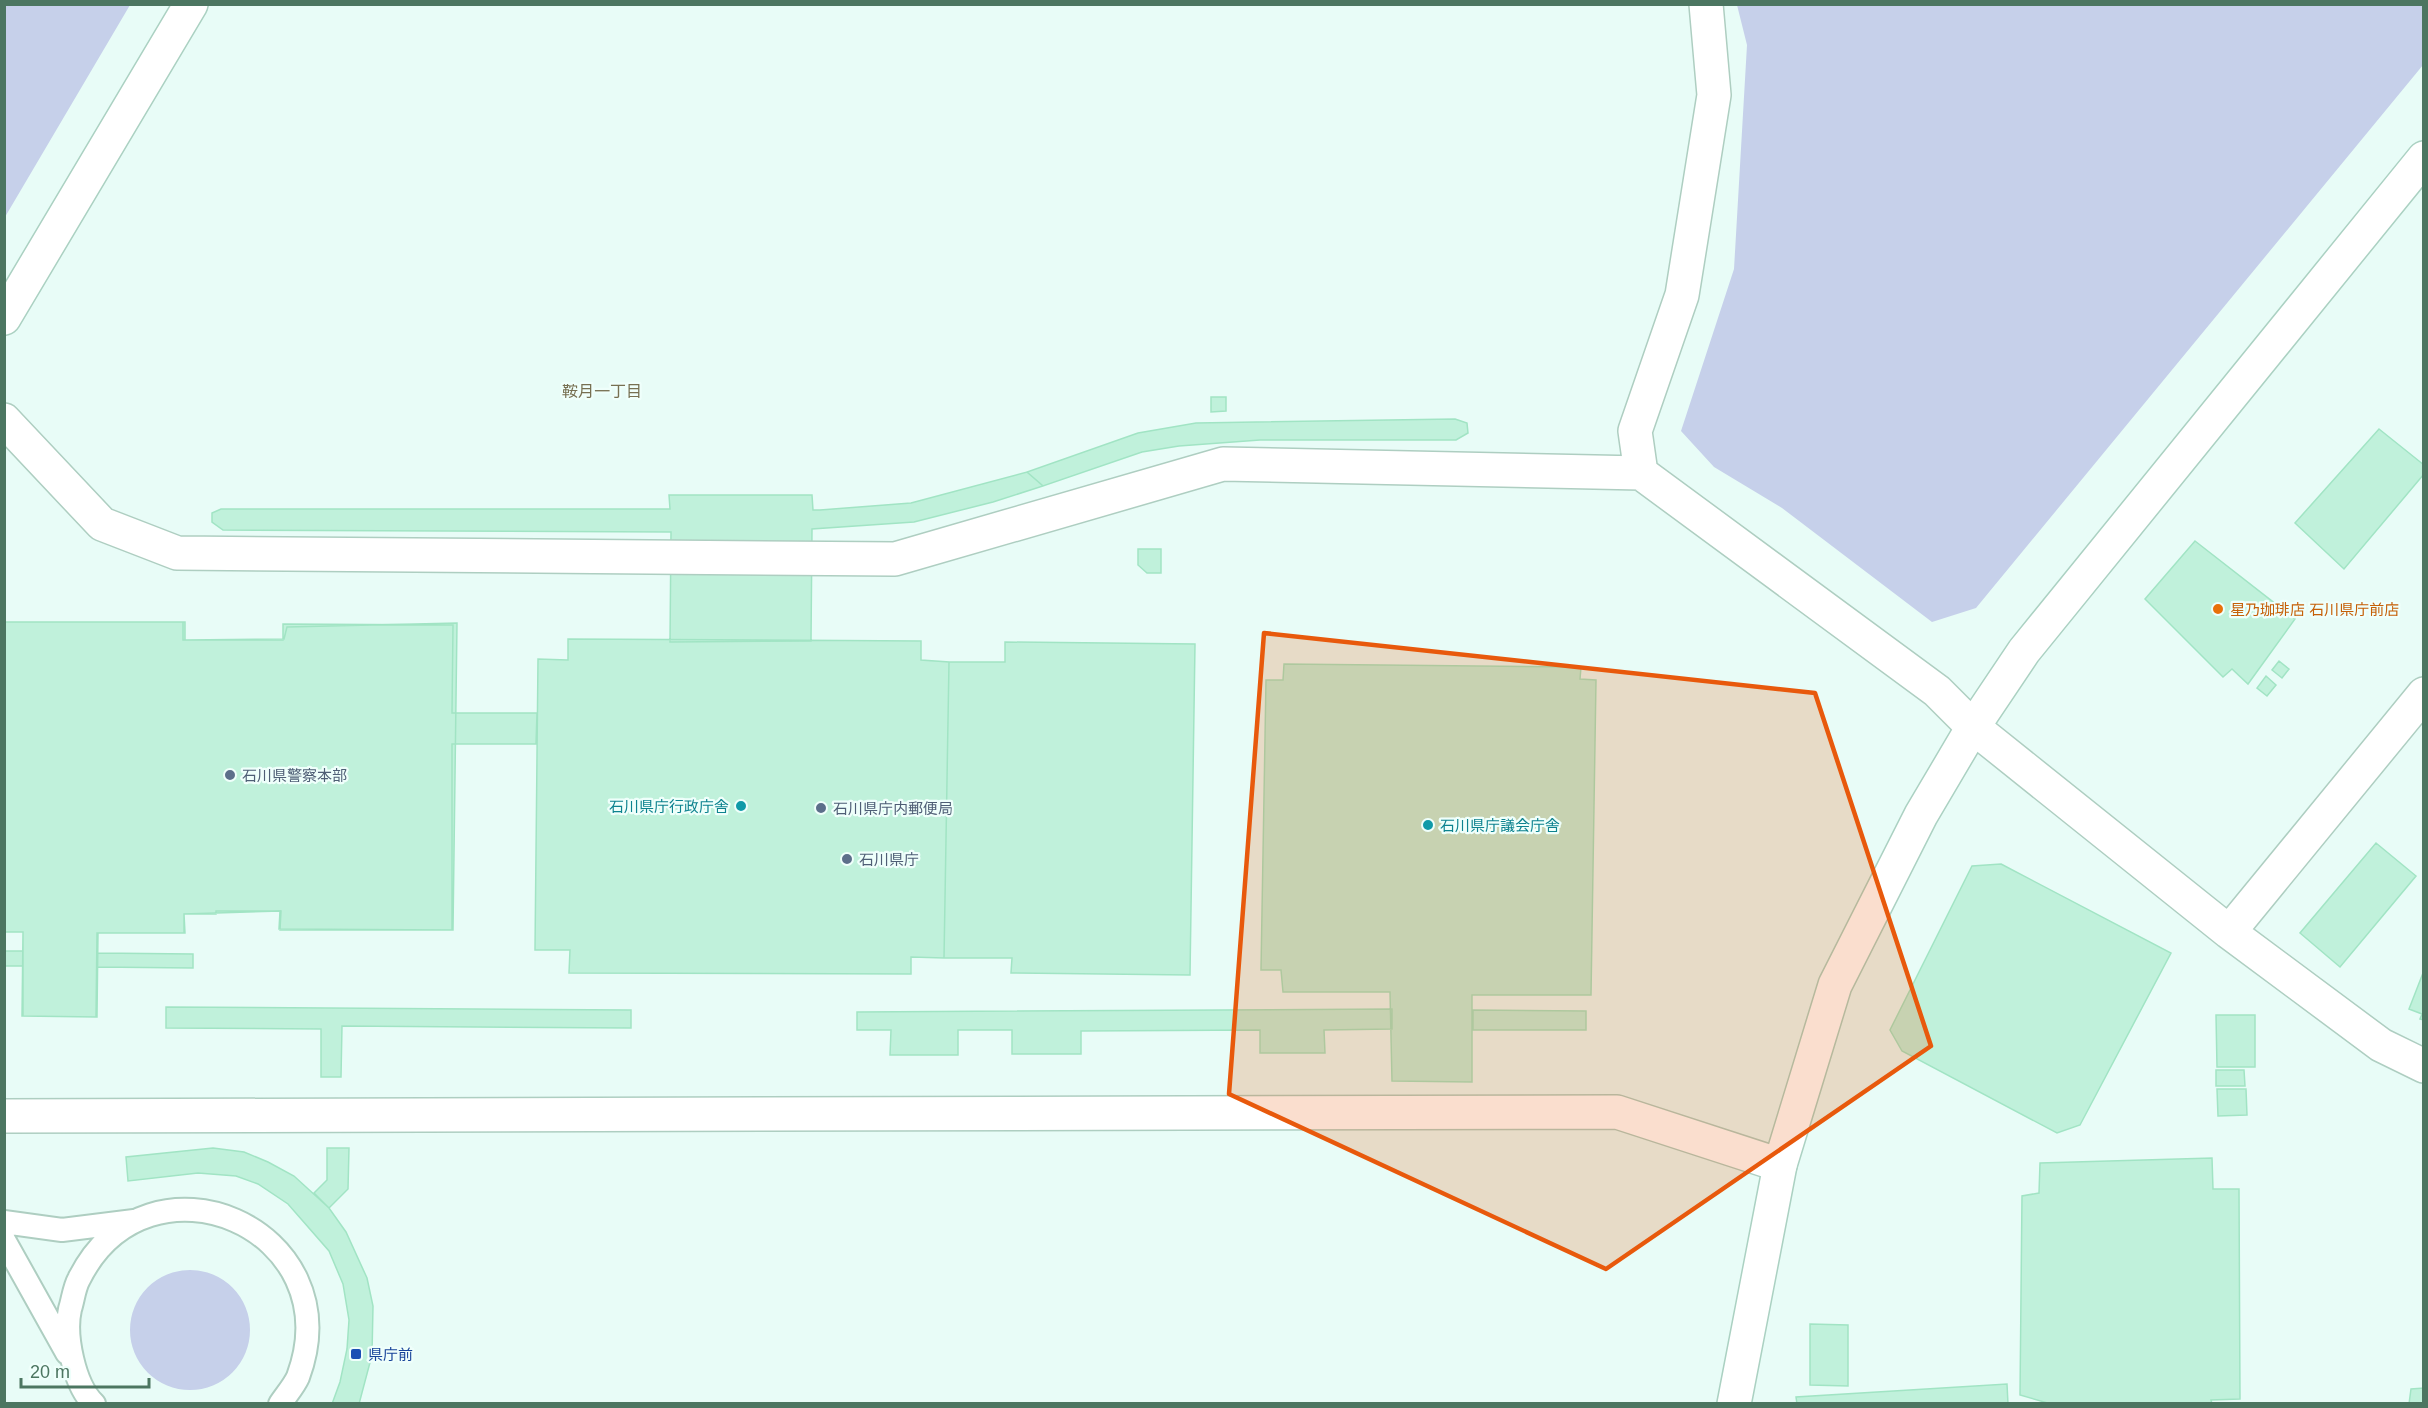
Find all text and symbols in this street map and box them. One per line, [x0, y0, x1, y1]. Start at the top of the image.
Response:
district label: 鞍月一丁目 [562, 383, 642, 400]
place label: 星乃珈琲店 石川県庁前店 [2230, 601, 2399, 618]
marker: 星乃珈琲店 石川県庁前店 [2211, 602, 2225, 616]
place label: 石川県警察本部 [242, 767, 347, 784]
marker: 石川県警察本部 [223, 768, 237, 782]
place label: 石川県庁行政庁舎 [609, 798, 729, 815]
marker: 石川県庁行政庁舎 [734, 799, 748, 813]
place label: 石川県庁内郵便局 [833, 800, 953, 817]
marker: 石川県庁内郵便局 [814, 801, 828, 815]
place label: 石川県庁議会庁舎 [1440, 817, 1560, 834]
marker: 石川県庁議会庁舎 [1421, 818, 1435, 832]
place label: 石川県庁 [859, 851, 919, 868]
marker: 石川県庁 [840, 852, 854, 866]
place label: 県庁前 [368, 1346, 413, 1363]
marker: 県庁前 [349, 1347, 363, 1361]
scale bar [21, 1351, 148, 1389]
text: 20 m [30, 1362, 70, 1382]

